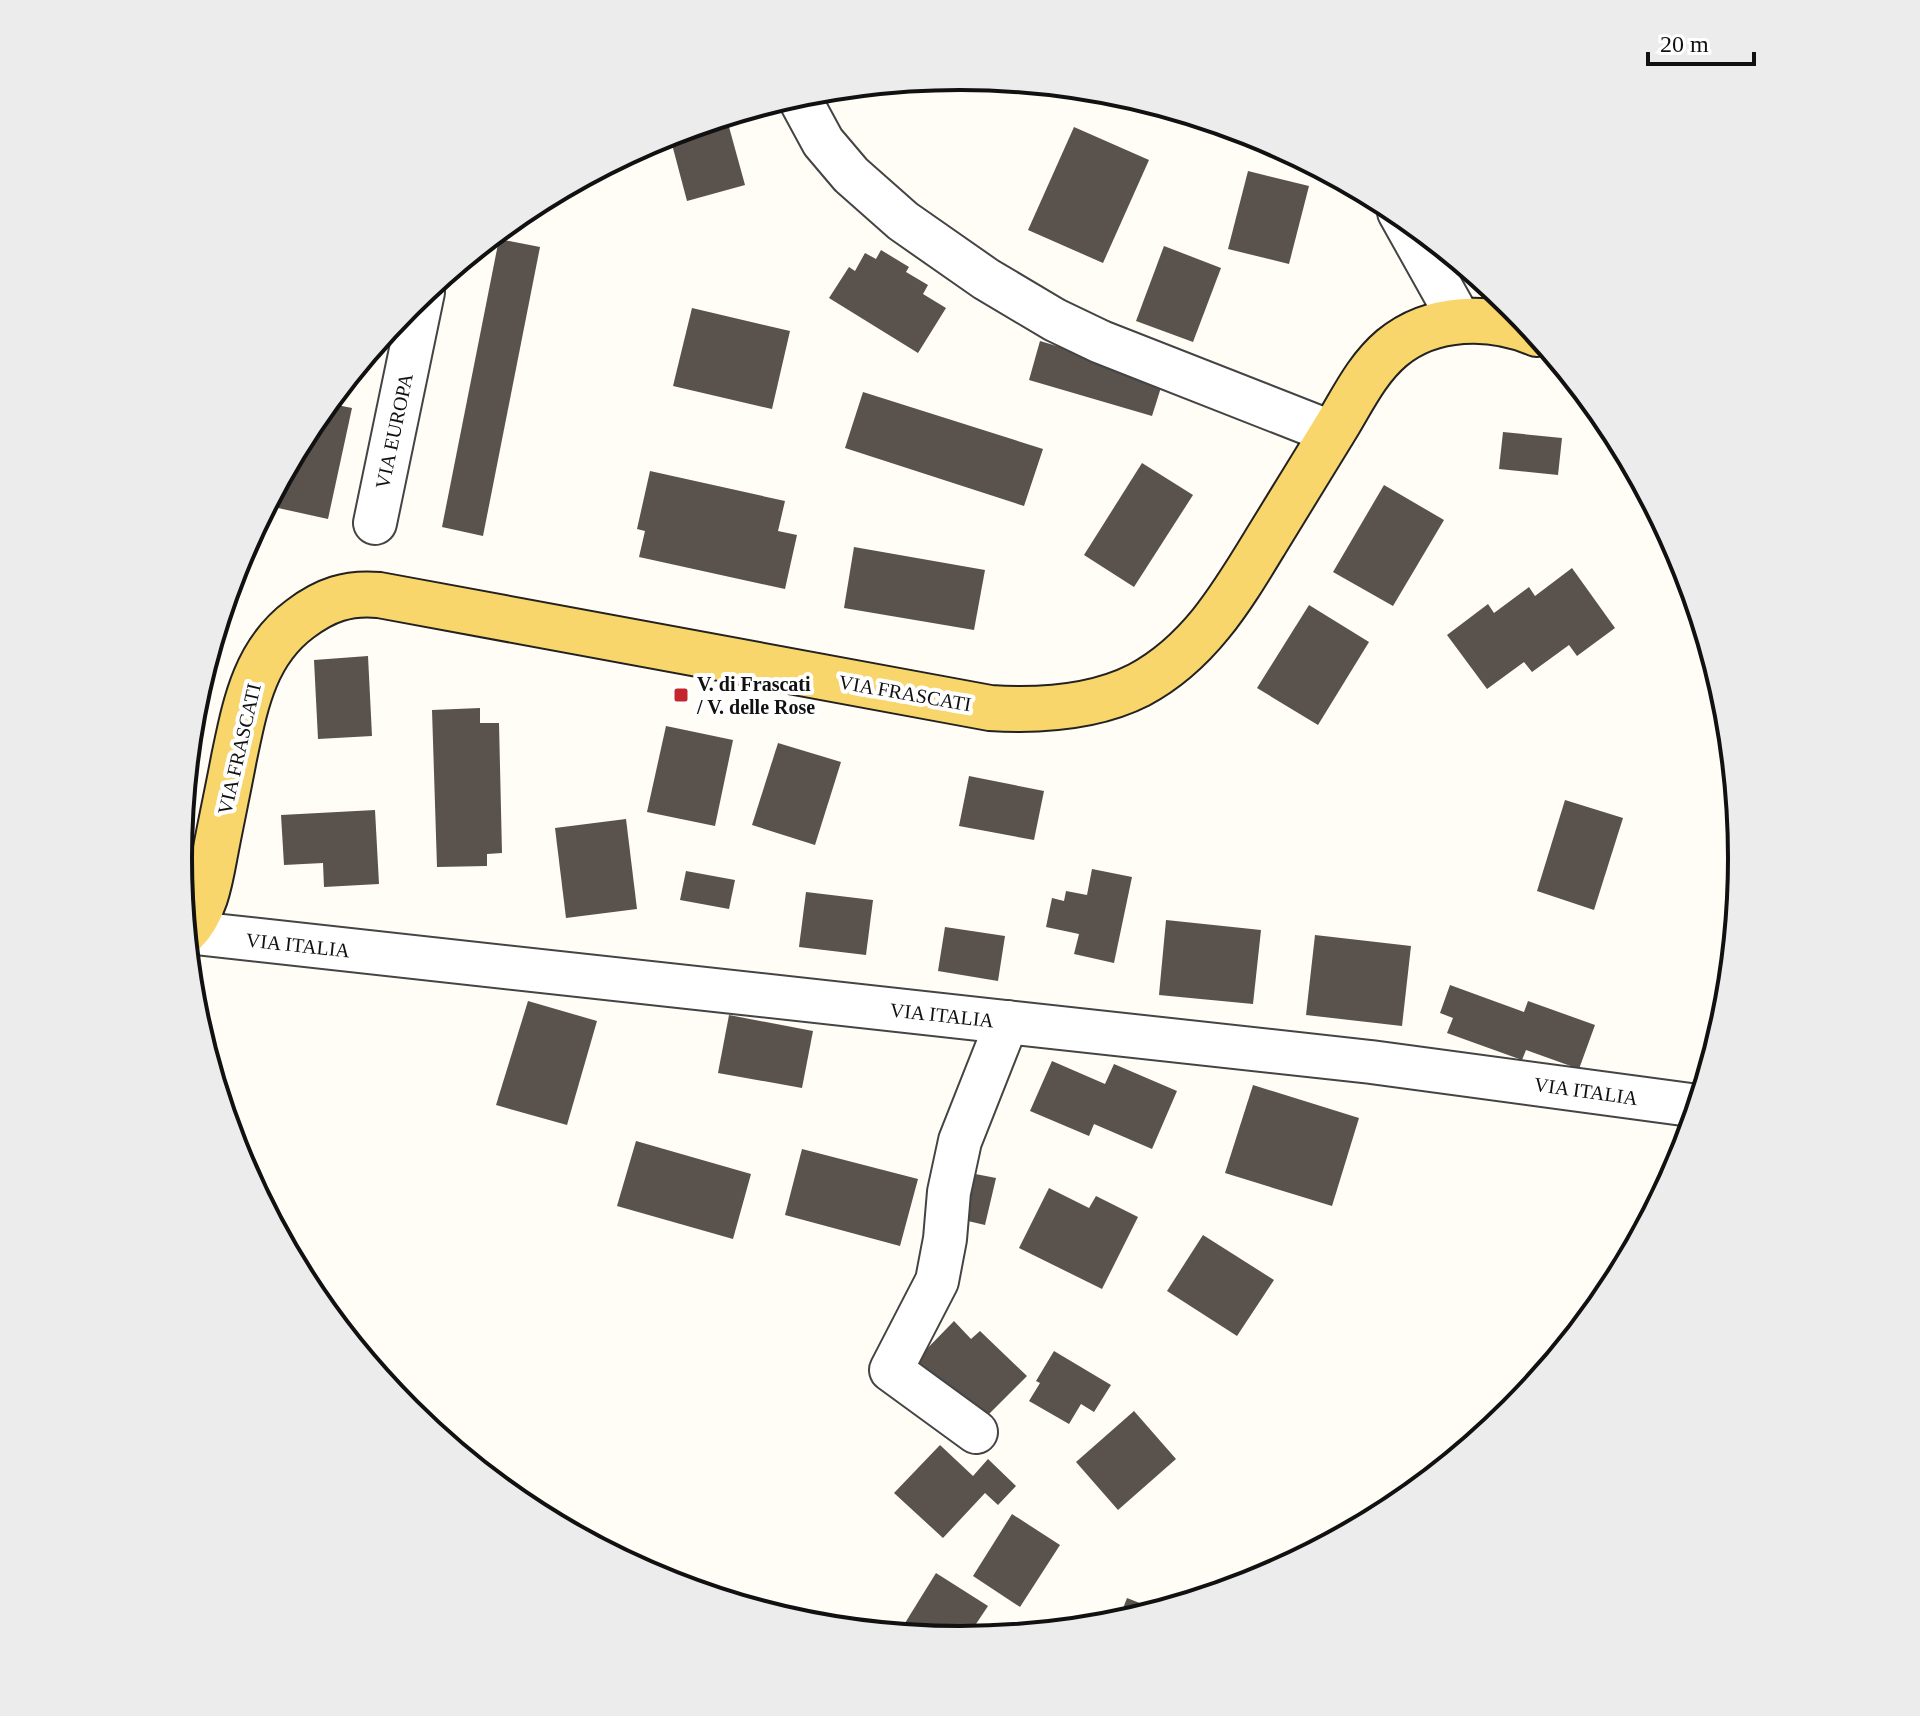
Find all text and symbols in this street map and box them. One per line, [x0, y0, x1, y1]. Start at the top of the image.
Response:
scale bar [1648, 16, 1754, 66]
text: 20 m [1660, 31, 1709, 57]
street label: VIA EUROPA [371, 371, 417, 491]
street label: VIA FRASCATI [837, 671, 973, 715]
place label: V. di Frascati / V. delle Rose [696, 673, 815, 718]
street label: VIA FRASCATI [213, 681, 265, 817]
marker: V. di Frascati / V. delle Rose [672, 686, 690, 704]
street label: VIA ITALIA [245, 929, 352, 961]
street label: VIA ITALIA [889, 999, 996, 1031]
street label: VIA ITALIA [1533, 1073, 1640, 1109]

